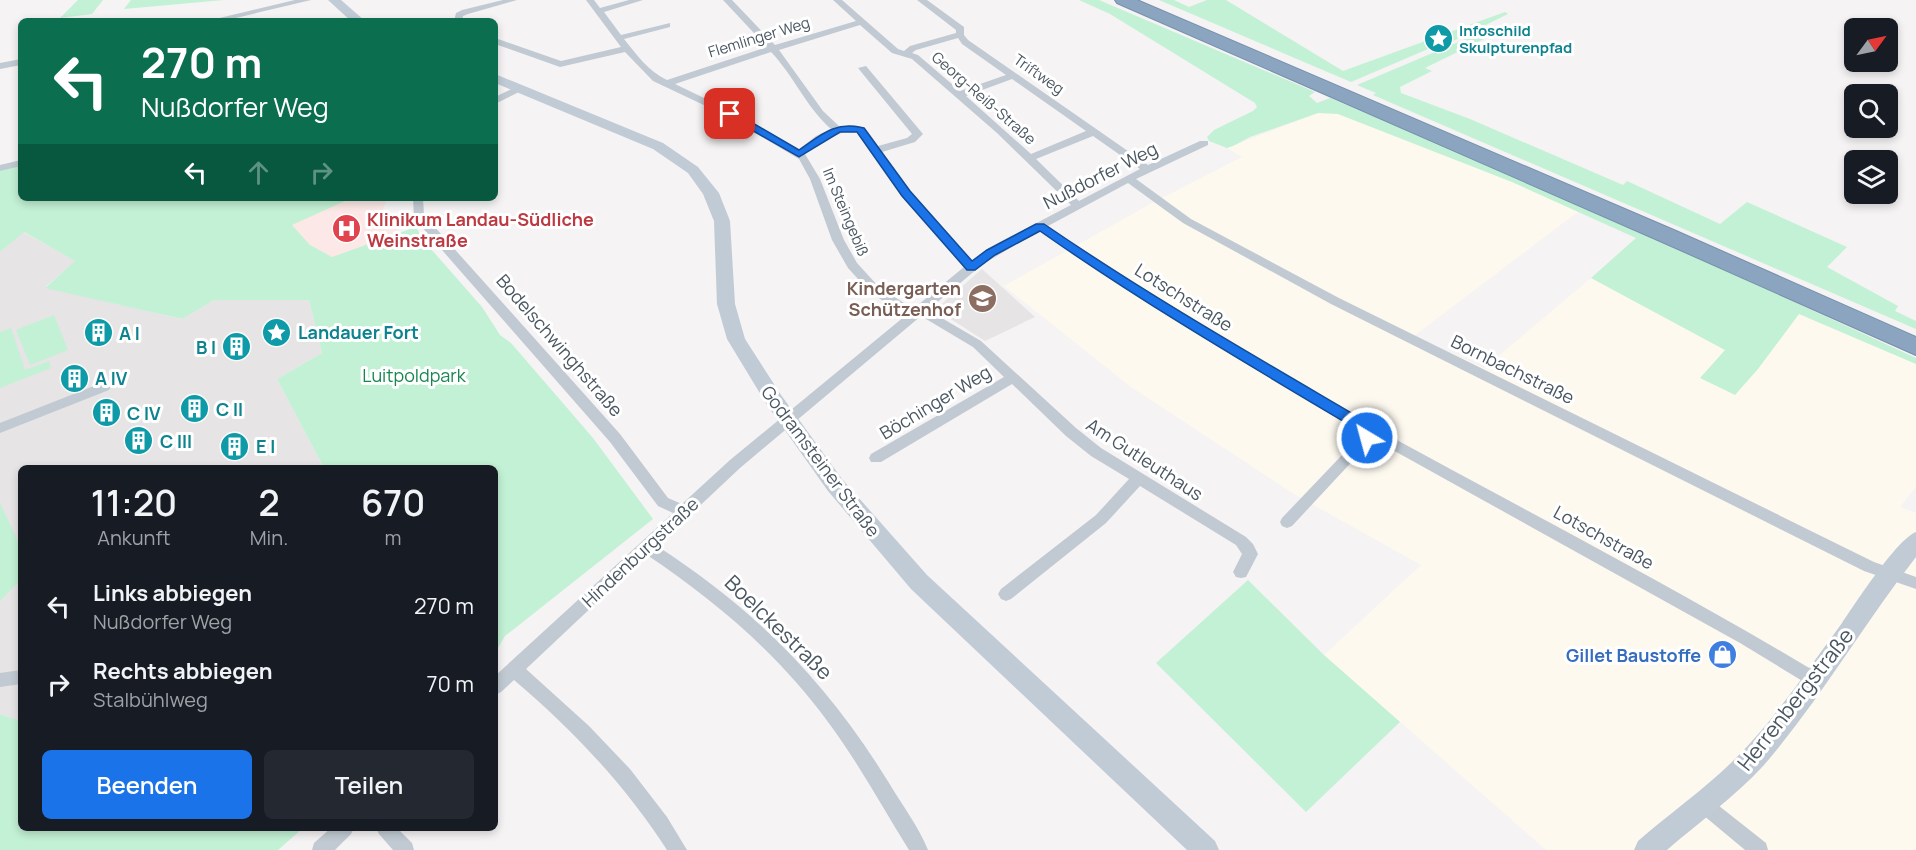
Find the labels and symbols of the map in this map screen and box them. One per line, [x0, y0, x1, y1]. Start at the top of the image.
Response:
street label: Flemlinger Weg [706, 12, 812, 62]
north arrow [1844, 18, 1898, 72]
place label: Infoschild Skulpturenpfad [1459, 20, 1572, 58]
place icon: Infoschild Skulpturenpfad [1422, 23, 1454, 55]
street label: Georg-Reiß-Straße [927, 47, 1041, 149]
street label: Triftweg [1010, 49, 1068, 99]
pin [704, 88, 755, 139]
street label: Nußdorfer Weg [1039, 136, 1161, 214]
street label: Im Steingebiß [818, 164, 874, 260]
place label: Klinikum Landau-Südliche Weinstraße [367, 207, 594, 252]
hospital icon: Klinikum Landau-Südliche Weinstraße [330, 213, 362, 245]
street label: Lotschstraße [1130, 257, 1238, 337]
street label: Bodelschwinghstraße [491, 269, 629, 421]
place label: Kindergarten Schützenhof [847, 276, 961, 321]
school or university icon: Kindergarten Schützenhof [966, 282, 998, 314]
place icon: Landauer Fort [261, 316, 293, 348]
building icon: A I [82, 317, 114, 349]
place label: Landauer Fort [298, 320, 419, 344]
place label: A I [119, 321, 140, 345]
street label: Bornbachstraße [1447, 329, 1579, 409]
building icon: B I [221, 331, 253, 363]
place label: B I [196, 335, 216, 359]
street label: Böchinger Weg [875, 359, 995, 445]
building icon: A IV [58, 362, 90, 394]
park label: Luitpoldpark [362, 363, 467, 387]
place label: A IV [95, 366, 128, 390]
street label: Godramsteiner Straße [756, 381, 886, 541]
building icon: C II [179, 393, 211, 425]
building icon: C IV [90, 397, 122, 429]
place label: C II [216, 397, 243, 421]
place label: C IV [127, 401, 161, 425]
position arrow [1335, 406, 1399, 470]
street label: Am Gutleuthaus [1082, 412, 1208, 506]
building icon: C III [123, 425, 155, 457]
place label: C III [160, 429, 192, 453]
building icon: E I [219, 430, 251, 462]
place label: E I [256, 434, 275, 458]
street label: Hindenburgstraße [577, 492, 703, 612]
street label: Lotschstraße [1550, 500, 1658, 574]
street label: Boelckestraße [719, 568, 839, 686]
street label: Herrenbergstraße [1731, 622, 1859, 776]
shop icon: Gillet Baustoffe [1706, 639, 1738, 671]
place label: Gillet Baustoffe [1566, 643, 1701, 667]

